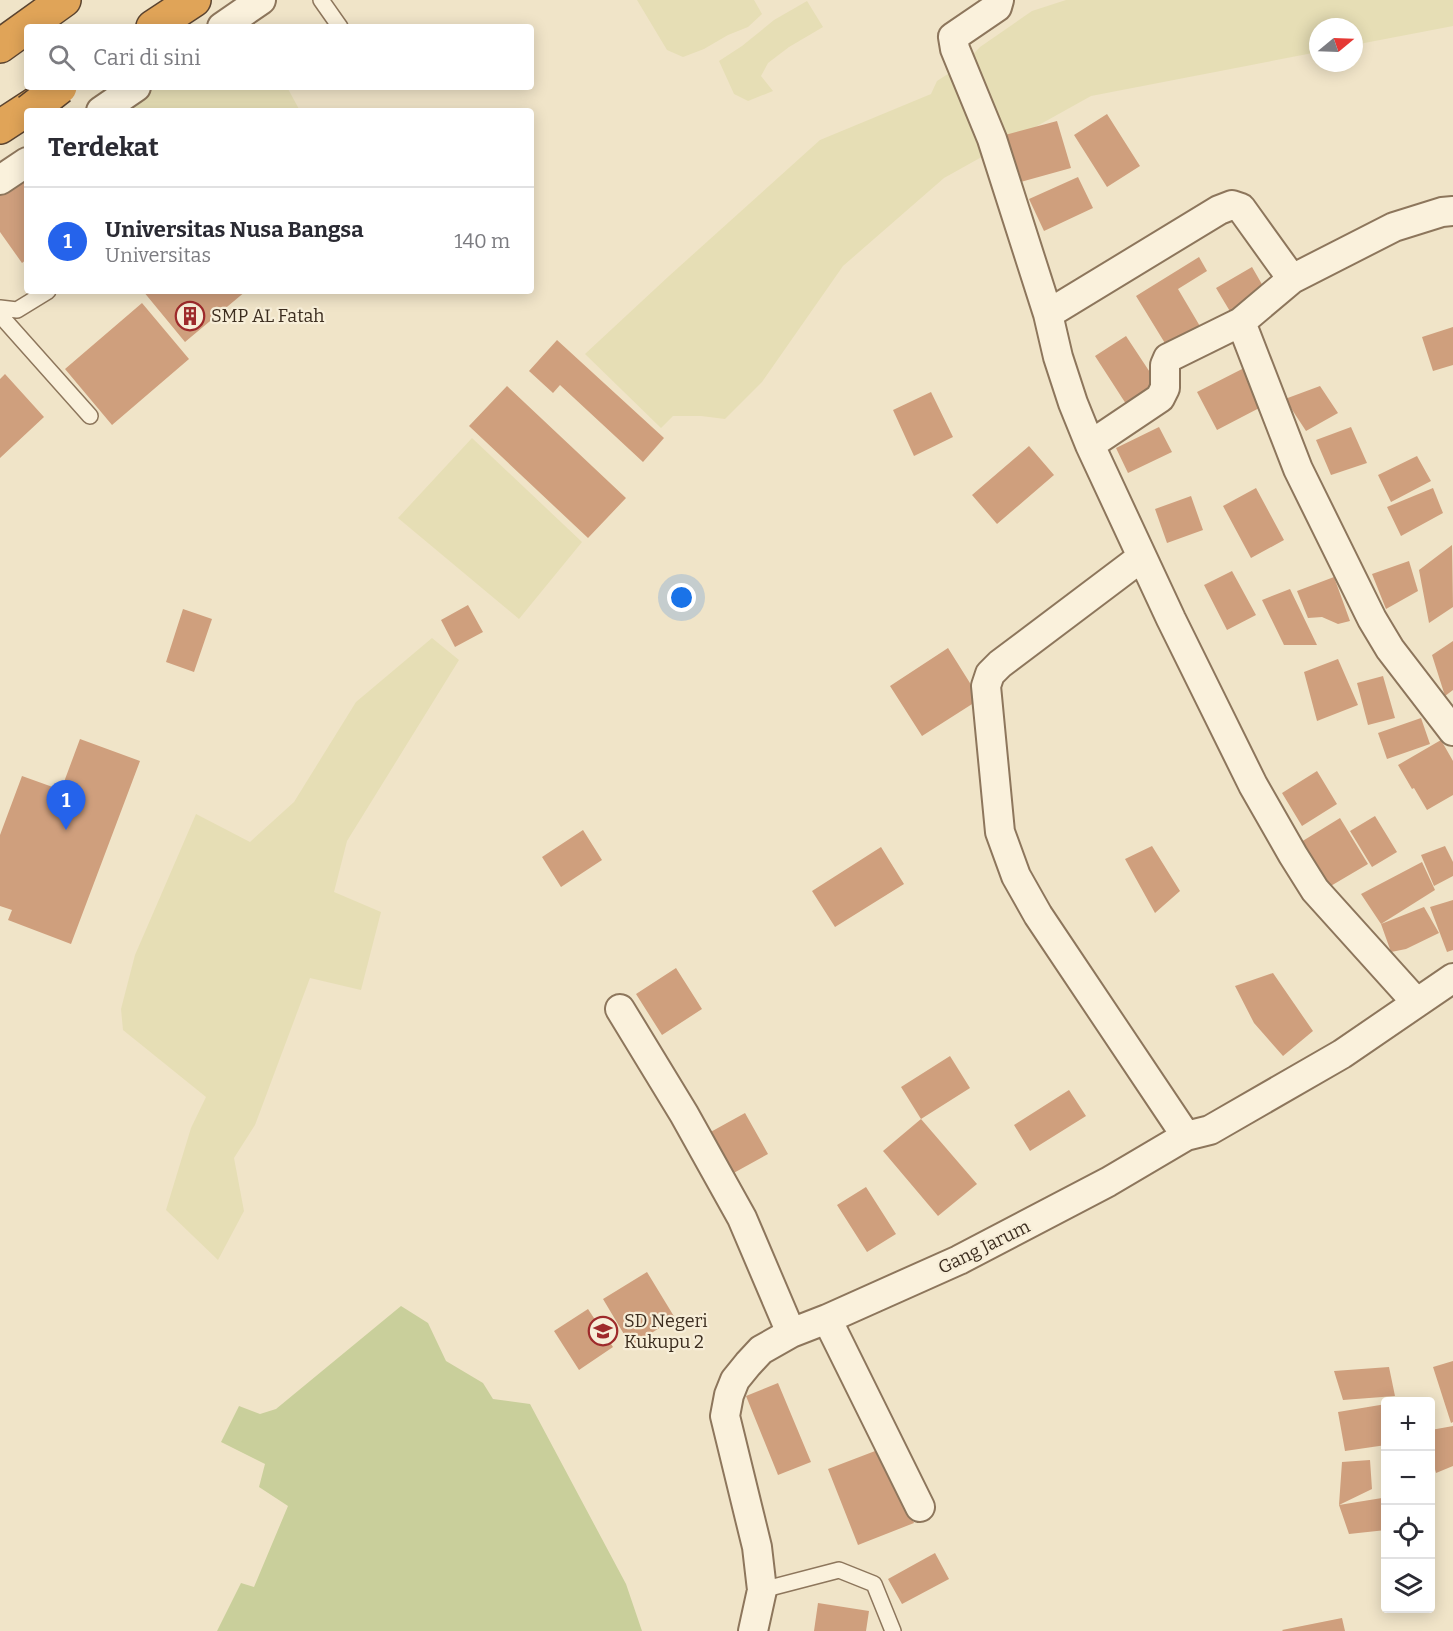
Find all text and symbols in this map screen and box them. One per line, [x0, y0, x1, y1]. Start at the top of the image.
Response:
north arrow [1309, 18, 1363, 72]
search box [24, 24, 534, 90]
icon: search [45, 41, 78, 74]
text: Cari di sini [93, 44, 201, 71]
text: Terdekat [48, 132, 159, 163]
text: Universitas Nusa Bangsa [105, 216, 364, 243]
text: 1 [63, 229, 72, 253]
text: 140 m [454, 229, 510, 253]
text: Universitas [105, 243, 211, 267]
building icon: SMP AL Fatah [174, 300, 206, 332]
place label: SMP AL Fatah [211, 305, 325, 327]
your location [667, 583, 696, 612]
pin: 1 [46, 780, 86, 830]
street label: Gang Jarum [934, 1215, 1034, 1279]
place label: SD Negeri Kukupu 2 [624, 1310, 708, 1353]
school or university icon: SD Negeri Kukupu 2 [587, 1315, 619, 1347]
map controls [1381, 1397, 1435, 1613]
button: + [1381, 1397, 1435, 1451]
button: − [1381, 1451, 1435, 1505]
button: locate [1381, 1505, 1435, 1559]
button: layers [1381, 1559, 1435, 1613]

